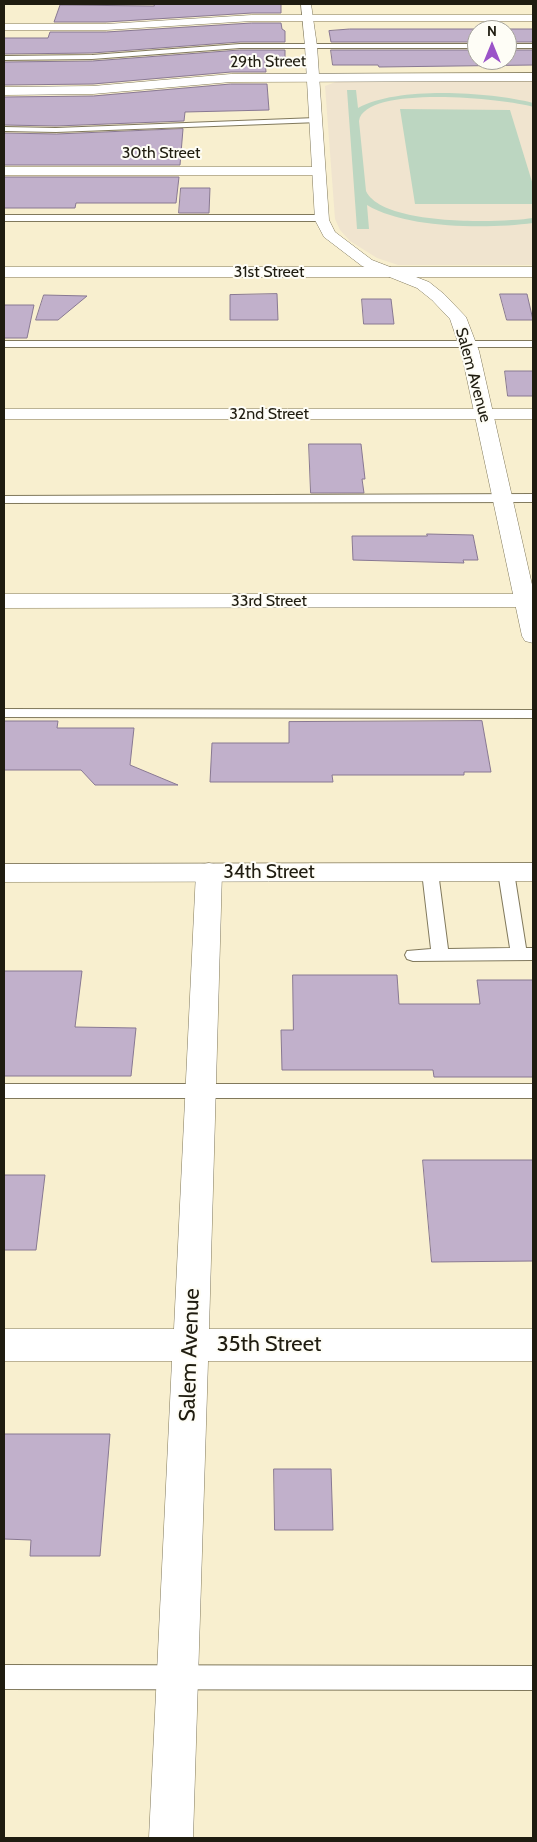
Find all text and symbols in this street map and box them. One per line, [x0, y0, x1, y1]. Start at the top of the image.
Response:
north arrow [467, 20, 517, 70]
text: N [487, 22, 497, 40]
street label: 29th Street [230, 52, 306, 72]
street label: 30th Street [122, 143, 200, 163]
street label: 31st Street [234, 262, 304, 282]
street label: Salem Avenue [451, 326, 495, 424]
street label: 32nd Street [229, 404, 309, 424]
street label: 33rd Street [231, 591, 307, 611]
street label: 34th Street [223, 861, 315, 883]
street label: Salem Avenue [174, 1288, 206, 1422]
street label: 35th Street [217, 1332, 321, 1358]

